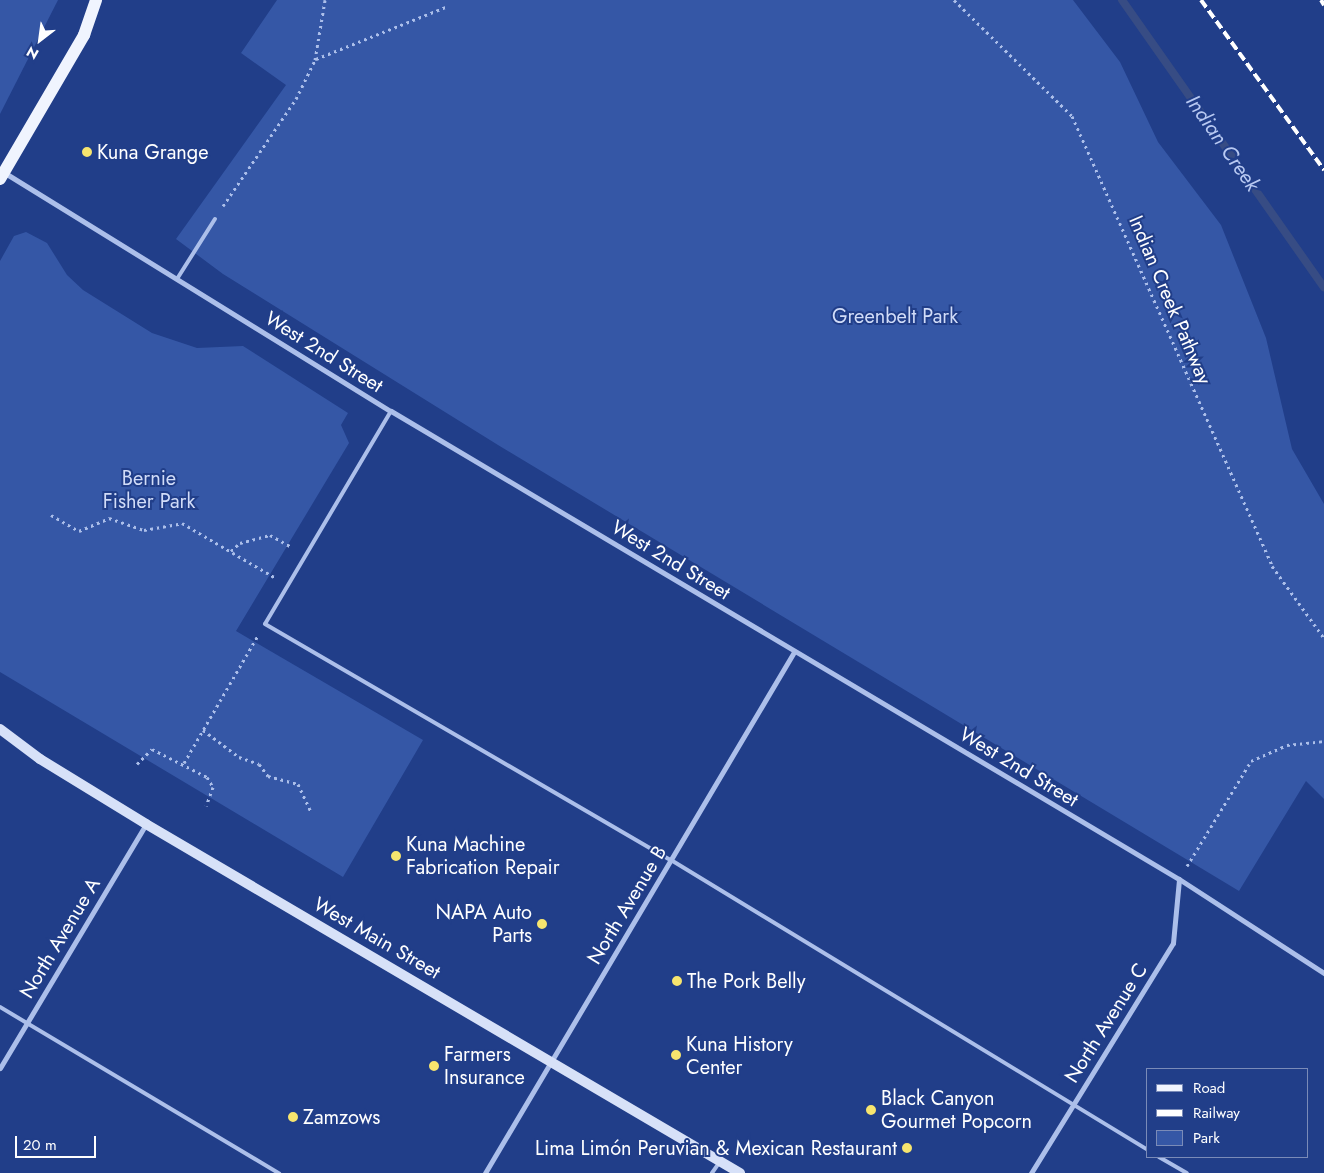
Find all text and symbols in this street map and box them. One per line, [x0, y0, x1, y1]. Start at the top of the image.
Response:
north arrow [15, 15, 65, 65]
text: N [23, 42, 42, 64]
water label: Indian Creek [1181, 90, 1265, 196]
place label: Kuna Grange [97, 140, 208, 164]
marker: Kuna Grange [81, 146, 93, 158]
street label: Indian Creek Pathway [1124, 212, 1216, 388]
park label: Greenbelt Park [832, 304, 958, 328]
street label: West 2nd Street [261, 306, 387, 398]
park label: Bernie Fisher Park [103, 466, 195, 513]
street label: West 2nd Street [607, 515, 735, 605]
street label: West 2nd Street [955, 722, 1083, 812]
place label: Kuna Machine Fabrication Repair [406, 832, 560, 879]
street label: North Avenue B [582, 841, 672, 969]
marker: Kuna Machine Fabrication Repair [390, 850, 402, 862]
street label: North Avenue A [15, 873, 105, 1003]
street label: West Main Street [309, 892, 445, 984]
place label: NAPA Auto Parts [436, 900, 532, 947]
marker: NAPA Auto Parts [536, 918, 548, 930]
street label: North Avenue C [1060, 959, 1152, 1087]
place label: The Pork Belly [687, 969, 805, 993]
marker: The Pork Belly [671, 975, 683, 987]
place label: Kuna History Center [686, 1032, 793, 1079]
place label: Farmers Insurance [444, 1042, 525, 1089]
marker: Kuna History Center [670, 1049, 682, 1061]
marker: Farmers Insurance [428, 1060, 440, 1072]
legend [1146, 1068, 1309, 1158]
text: Road [1193, 1077, 1225, 1099]
place label: Black Canyon Gourmet Popcorn [881, 1086, 1032, 1133]
text: Railway [1193, 1102, 1240, 1124]
marker: Black Canyon Gourmet Popcorn [865, 1104, 877, 1116]
place label: Zamzows [303, 1105, 380, 1129]
marker: Zamzows [287, 1111, 299, 1123]
scale bar [18, 1126, 99, 1158]
text: Park [1193, 1127, 1220, 1149]
text: 20 m [23, 1134, 57, 1156]
place label: Lima Limón Peruvian & Mexican Restaurant [535, 1136, 897, 1160]
marker: Lima Limón Peruvian & Mexican Restaurant [901, 1142, 913, 1154]

